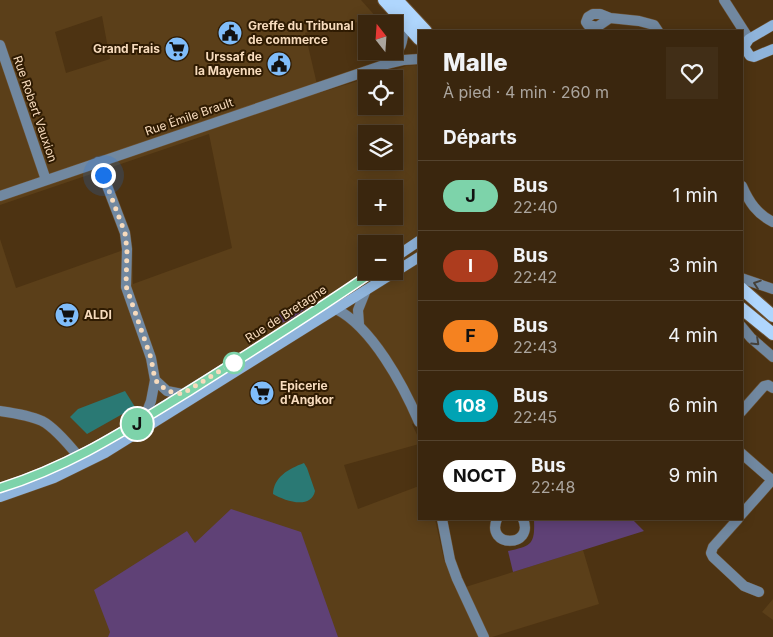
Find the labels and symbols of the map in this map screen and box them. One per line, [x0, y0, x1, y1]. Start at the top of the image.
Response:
north arrow [358, 15, 402, 60]
place label: Greffe du Tribunal de commerce [248, 18, 354, 47]
public building icon: Greffe du Tribunal de commerce [217, 20, 243, 46]
supermarket icon: Grand Frais [164, 36, 190, 62]
place label: Grand Frais [93, 41, 160, 56]
place label: Urssaf de la Mayenne [195, 49, 262, 78]
public building icon: Urssaf de la Mayenne [266, 51, 292, 77]
street label: Rue Robert Vauxion [10, 54, 61, 164]
street label: Rue Émile Brault [143, 94, 235, 139]
your location [91, 163, 116, 188]
one-way arrow [753, 280, 762, 290]
street label: Rue de Bretagne [242, 282, 329, 346]
supermarket icon: ALDI [54, 302, 80, 328]
place label: ALDI [84, 307, 112, 322]
one-way arrow [751, 336, 760, 345]
unlabelled marker [223, 352, 245, 374]
place label: Epicerie d'Angkor [280, 378, 334, 407]
supermarket icon: Epicerie d'Angkor [249, 380, 275, 406]
line badge: J [121, 408, 153, 440]

